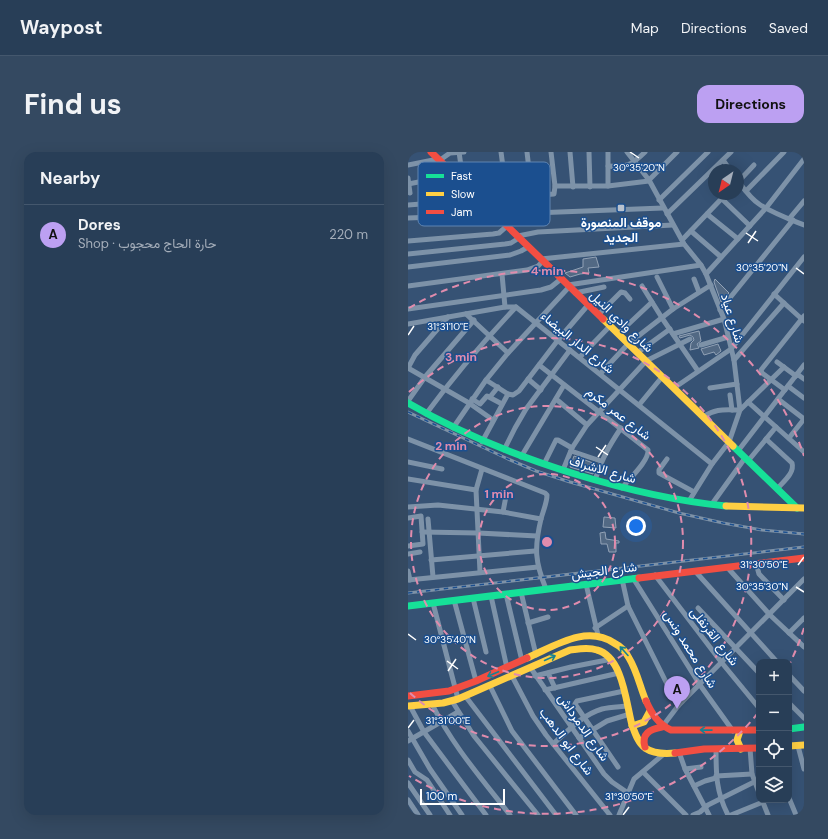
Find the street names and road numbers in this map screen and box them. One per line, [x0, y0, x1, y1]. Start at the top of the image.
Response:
street label: شارع وادي النيل [585, 287, 657, 357]
street label: شارع عياد [716, 291, 748, 345]
street label: شارع الدار البيضاء [537, 307, 618, 378]
street label: شارع عمر مكرم [582, 383, 655, 445]
street label: شارع الاشراف [567, 452, 638, 488]
street label: شارع الجيش [570, 558, 638, 584]
street label: شارع القرنفلى [686, 604, 743, 670]
street label: شارع محمد ونس [659, 607, 721, 692]
street label: شارع الدمرداش [553, 690, 613, 765]
street label: شارع ابو الدهب [535, 704, 598, 779]

